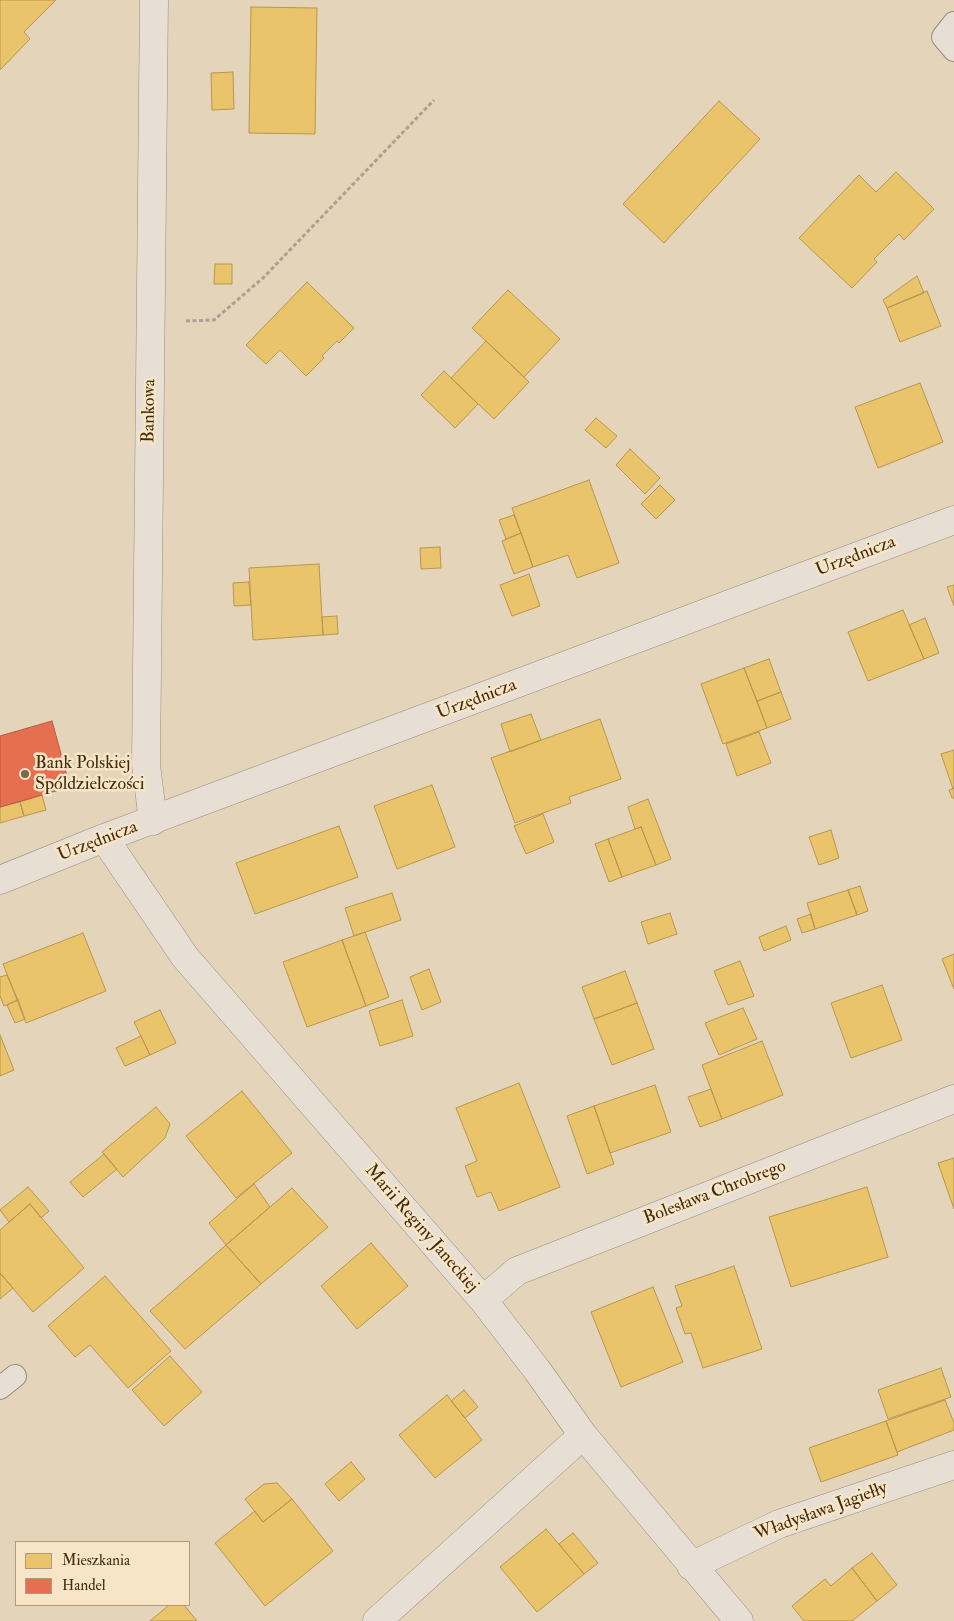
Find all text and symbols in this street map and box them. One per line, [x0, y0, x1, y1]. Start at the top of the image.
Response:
street label: Bankowa [139, 379, 161, 443]
street label: Urzędnicza [813, 532, 899, 582]
street label: Urzędnicza [434, 675, 520, 725]
place label: Bank Polskiej Spóldzielczości [35, 753, 144, 796]
marker: Bank Polskiej Spóldzielczości [19, 768, 31, 780]
street label: Urzędnicza [55, 817, 141, 867]
street label: Bolesława Chrobrego [641, 1156, 789, 1230]
street label: Marii Reginy Janeckiej [359, 1160, 483, 1298]
street label: Władysława Jagiełły [751, 1478, 891, 1546]
legend [15, 1541, 190, 1606]
text: Mieszkania [62, 1551, 130, 1570]
text: Handel [62, 1576, 106, 1595]

